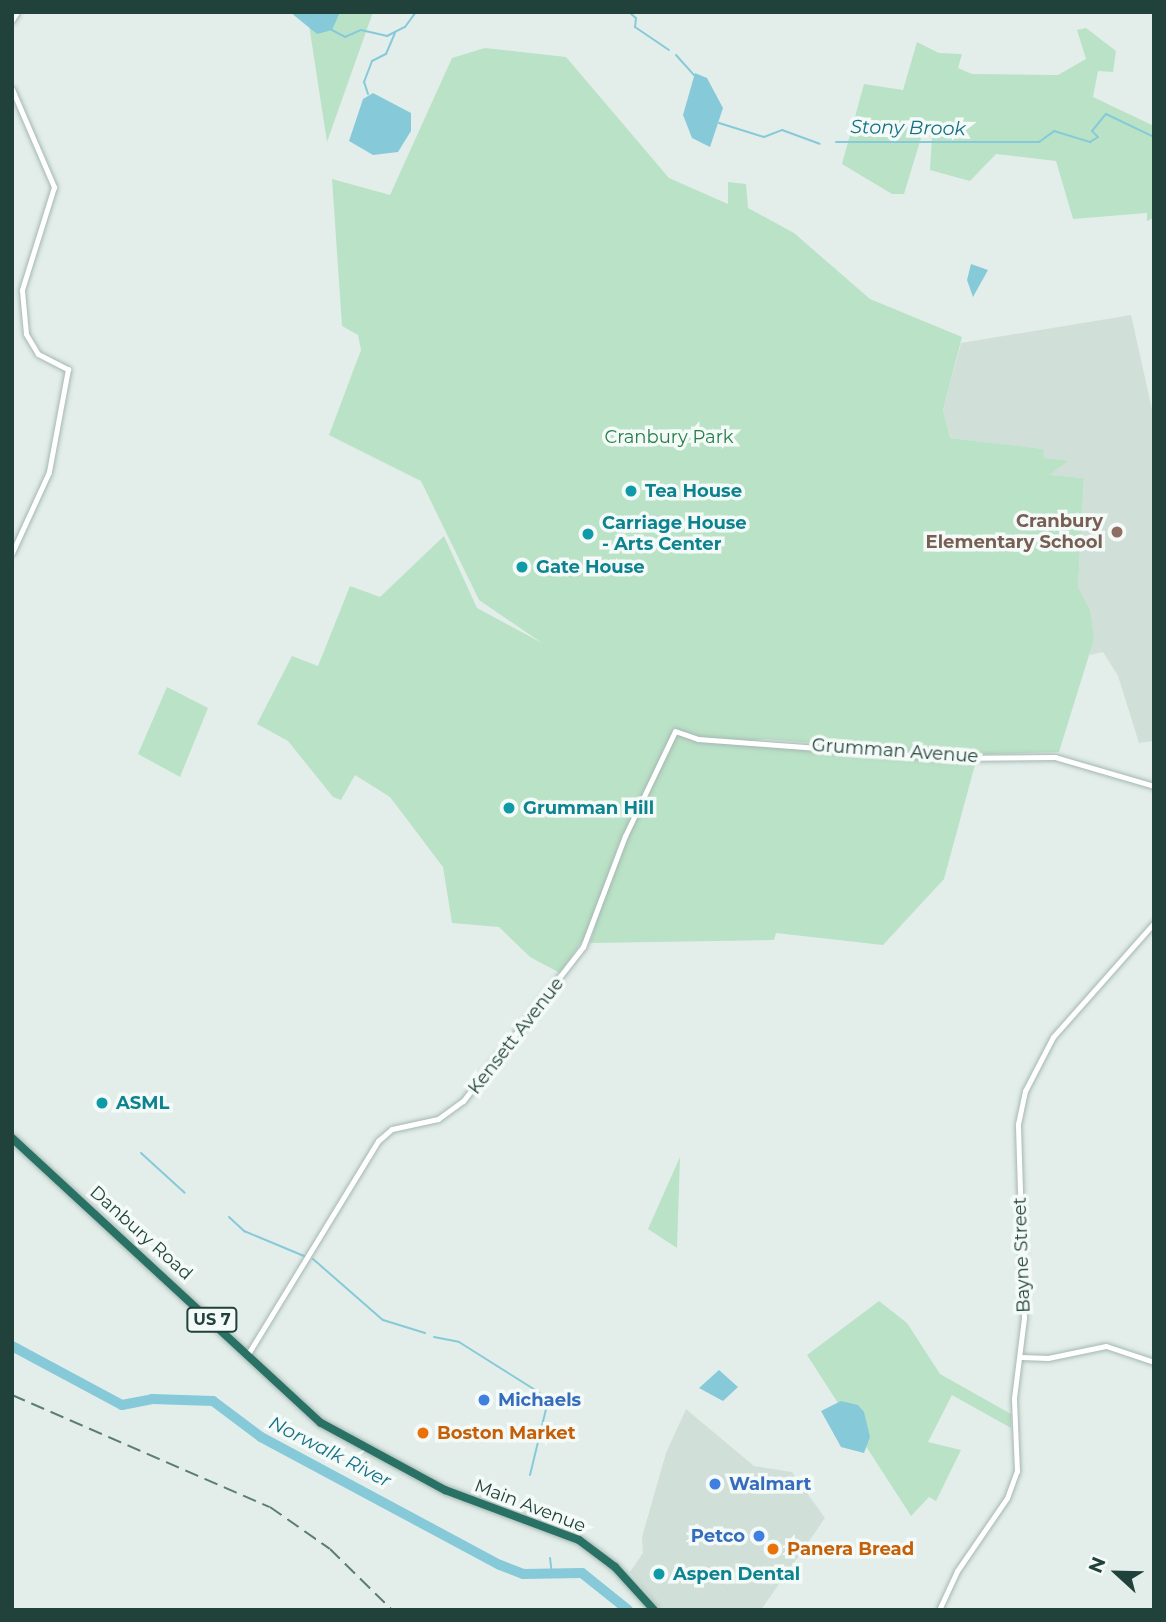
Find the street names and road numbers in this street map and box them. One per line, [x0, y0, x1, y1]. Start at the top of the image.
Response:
street label: Grumman Avenue [811, 734, 979, 768]
street label: Kensett Avenue [464, 973, 568, 1099]
street label: Danbury Road [85, 1181, 197, 1285]
street label: Bayne Street [1009, 1197, 1035, 1313]
road number: US 7 [186, 1308, 238, 1332]
street label: Main Avenue [471, 1475, 589, 1537]

